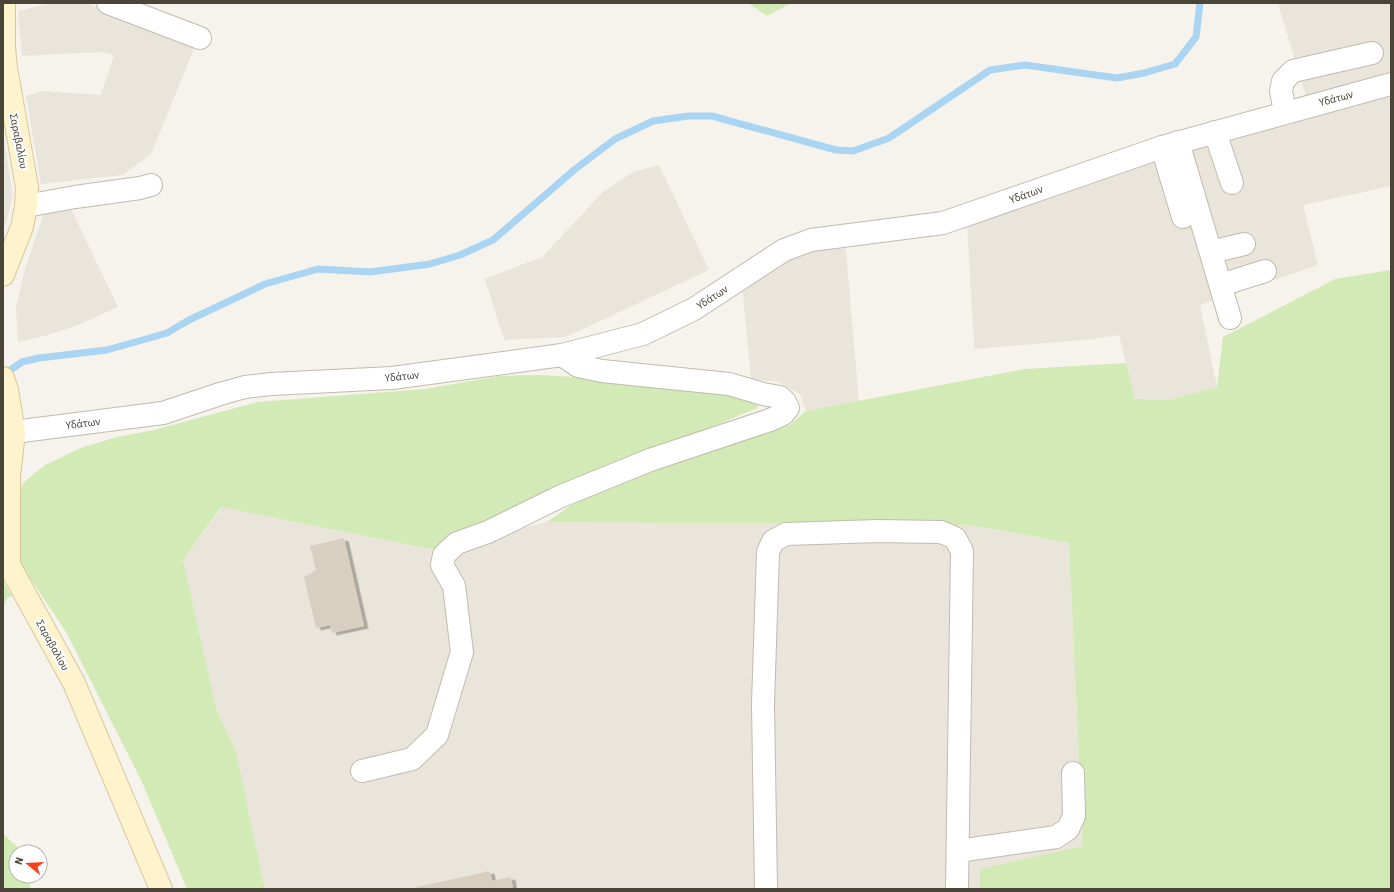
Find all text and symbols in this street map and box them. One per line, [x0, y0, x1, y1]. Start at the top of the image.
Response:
street label: Υδάτων [1317, 87, 1355, 110]
street label: Σαραβαλίου [6, 112, 31, 170]
street label: Υδάτων [1006, 182, 1045, 208]
street label: Υδάτων [693, 282, 731, 314]
street label: Υδάτων [383, 367, 420, 386]
street label: Υδάτων [64, 414, 101, 433]
street label: Σαραβαλίου [32, 617, 73, 673]
north arrow [8, 844, 48, 884]
text: N [11, 855, 27, 867]

